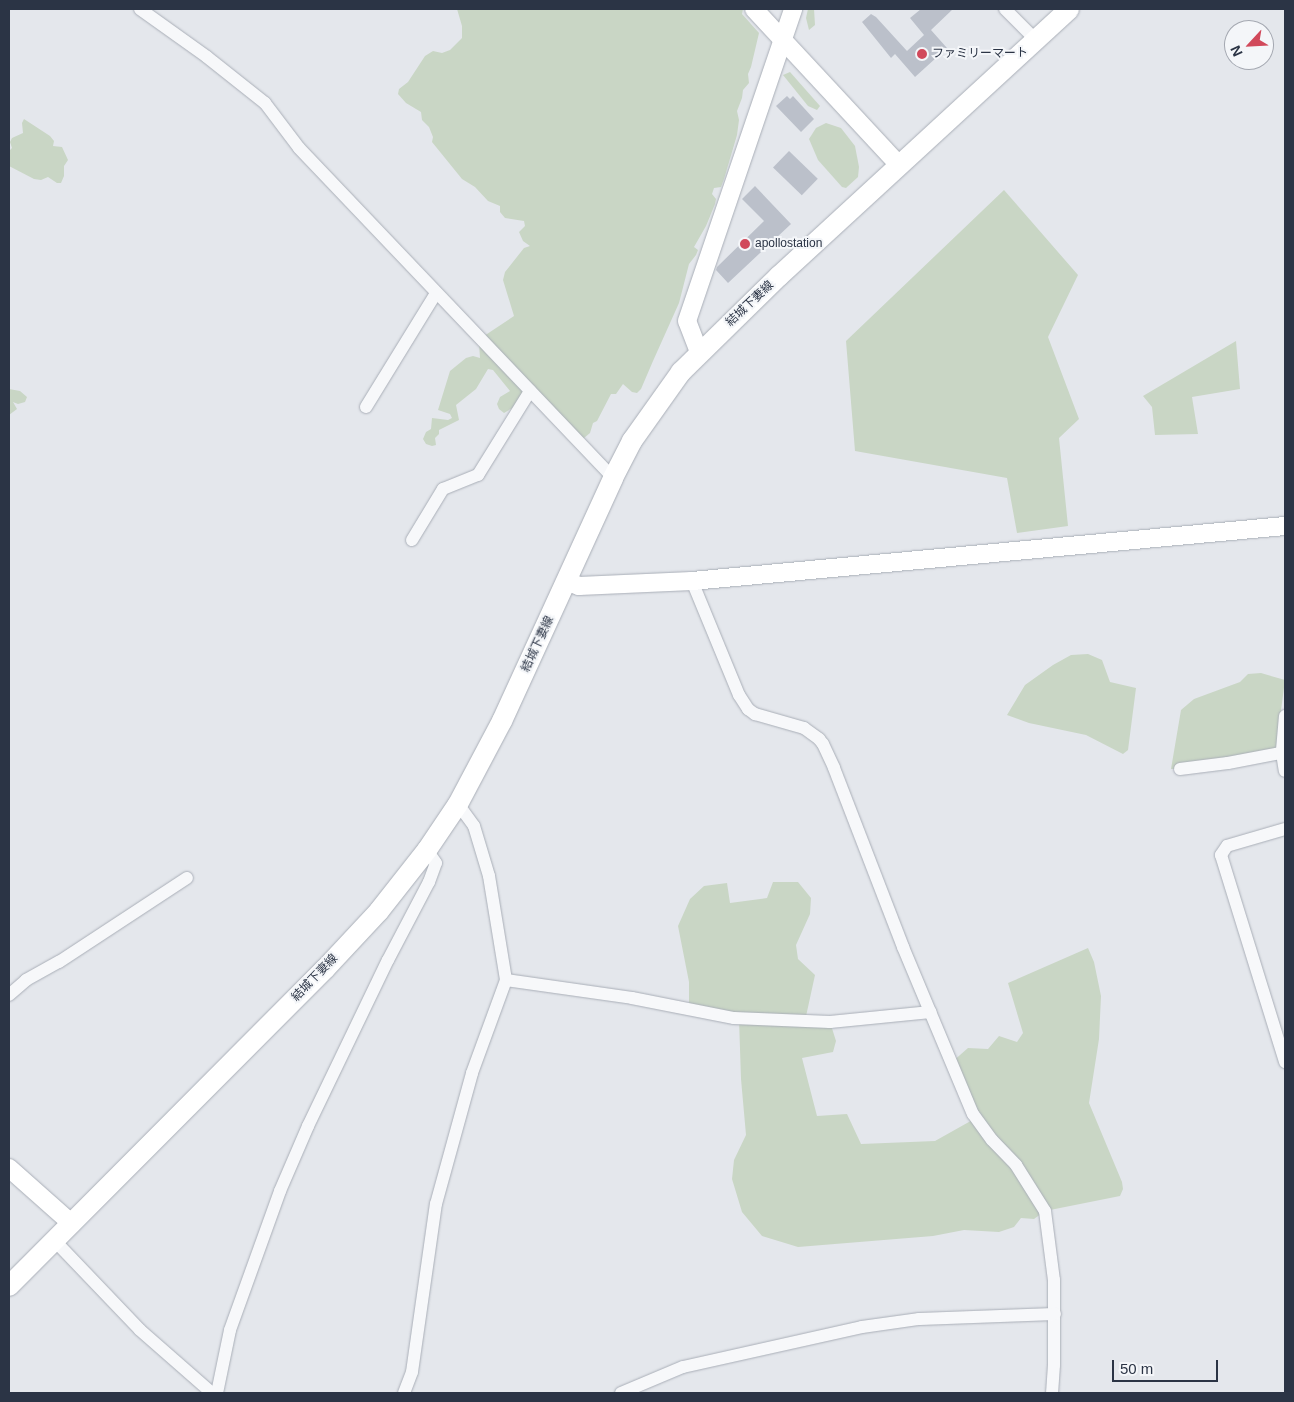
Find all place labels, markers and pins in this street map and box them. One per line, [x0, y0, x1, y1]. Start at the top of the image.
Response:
place label: ファミリーマート [932, 47, 1028, 61]
marker: ファミリーマート [916, 48, 928, 60]
place label: apollostation [755, 237, 822, 251]
marker: apollostation [739, 238, 751, 250]

